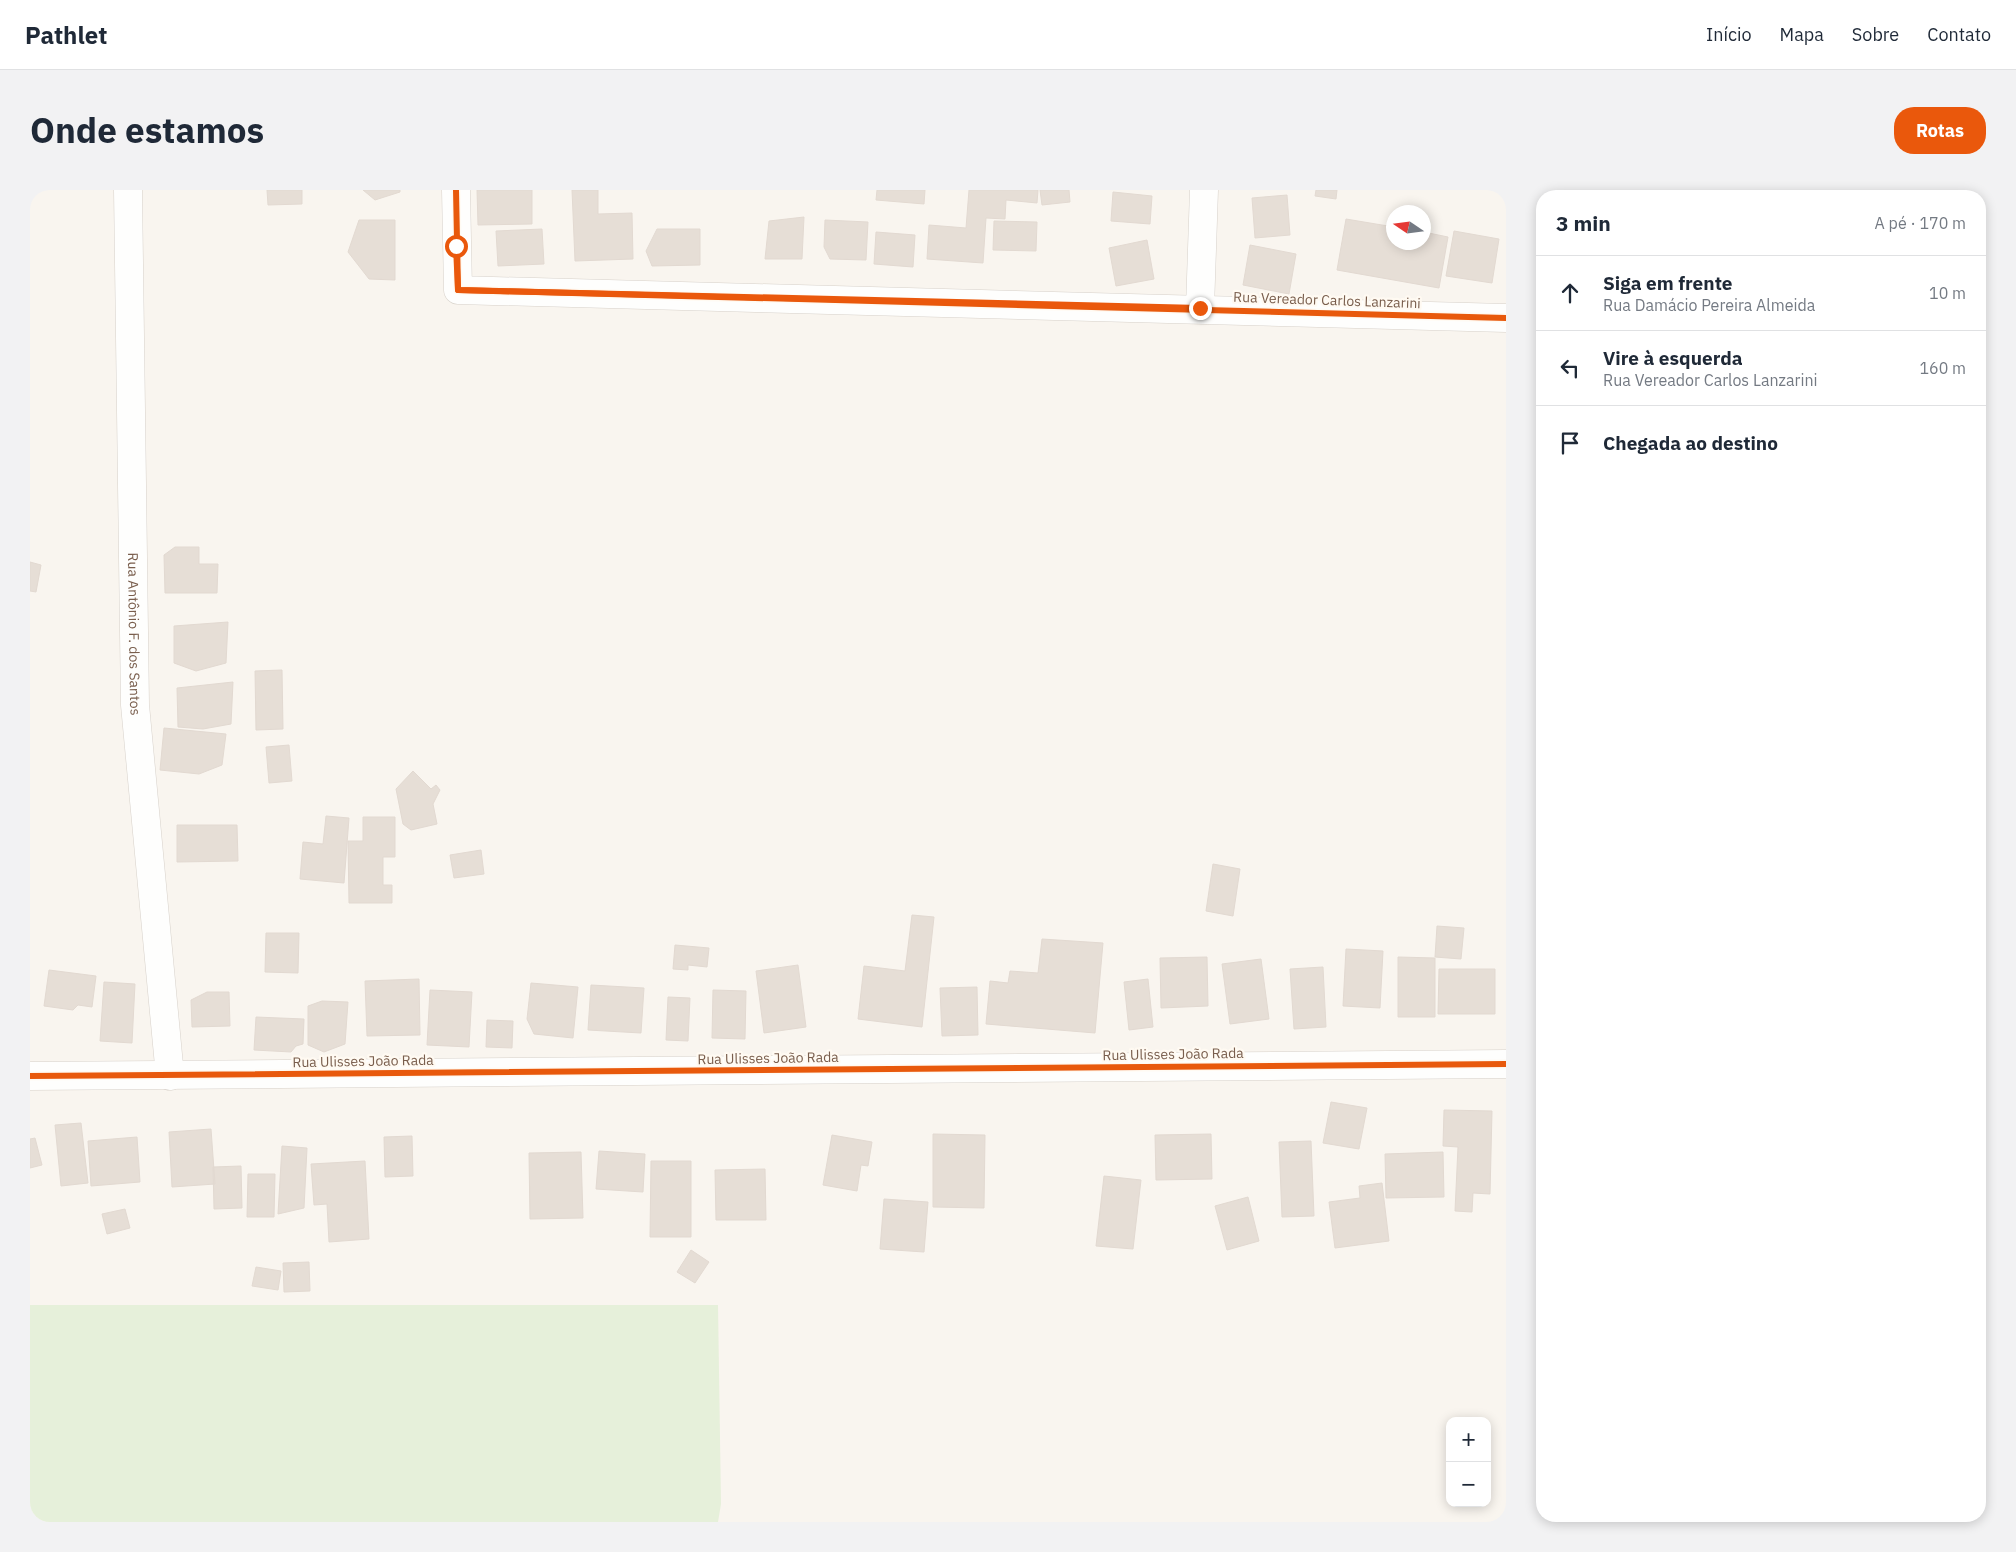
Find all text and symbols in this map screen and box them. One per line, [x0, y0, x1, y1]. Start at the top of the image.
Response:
text: Pathlet [25, 19, 107, 51]
text: Início [1706, 23, 1752, 46]
text: Mapa [1780, 23, 1824, 46]
text: Sobre [1852, 23, 1899, 46]
text: Contato [1927, 23, 1991, 46]
text: Onde estamos [30, 107, 264, 153]
button: Rotas [1894, 107, 1986, 154]
north arrow [1386, 205, 1431, 250]
text: 3 min [1556, 209, 1611, 237]
text: A pé · 170 m [1875, 213, 1966, 233]
route start [445, 235, 468, 258]
text: Siga em frente [1603, 271, 1733, 295]
icon: ahead [1556, 279, 1584, 307]
text: 10 m [1929, 283, 1966, 303]
street label: Rua Vereador Carlos Lanzarini [1233, 288, 1421, 312]
text: Rua Damácio Pereira Almeida [1603, 295, 1815, 315]
route end [1189, 297, 1212, 320]
text: Vire à esquerda [1603, 346, 1743, 370]
icon: left [1556, 354, 1584, 382]
text: 160 m [1919, 358, 1966, 378]
text: Rua Vereador Carlos Lanzarini [1603, 370, 1818, 390]
icon: arrive [1556, 429, 1584, 457]
text: Chegada ao destino [1603, 431, 1778, 455]
street label: Rua Antônio F. dos Santos [124, 552, 145, 716]
street label: Rua Ulisses João Rada [1102, 1044, 1244, 1064]
street label: Rua Ulisses João Rada [697, 1048, 839, 1068]
street label: Rua Ulisses João Rada [292, 1051, 434, 1071]
map controls [1446, 1417, 1491, 1507]
button: + [1446, 1417, 1491, 1462]
button: − [1446, 1462, 1491, 1507]

